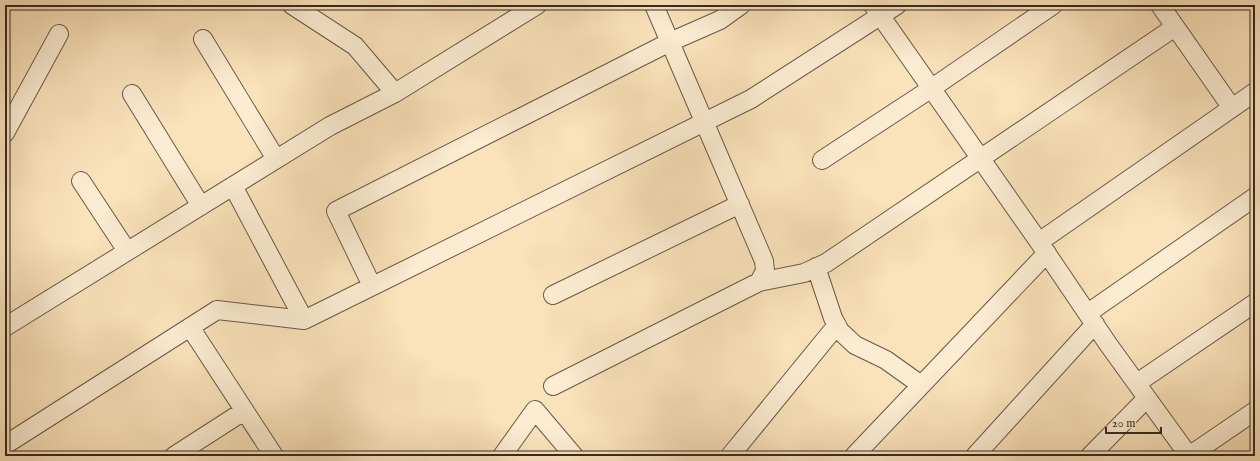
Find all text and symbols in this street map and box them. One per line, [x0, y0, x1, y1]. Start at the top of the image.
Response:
scale bar [1106, 409, 1161, 435]
text: 20 m [1112, 416, 1135, 431]

